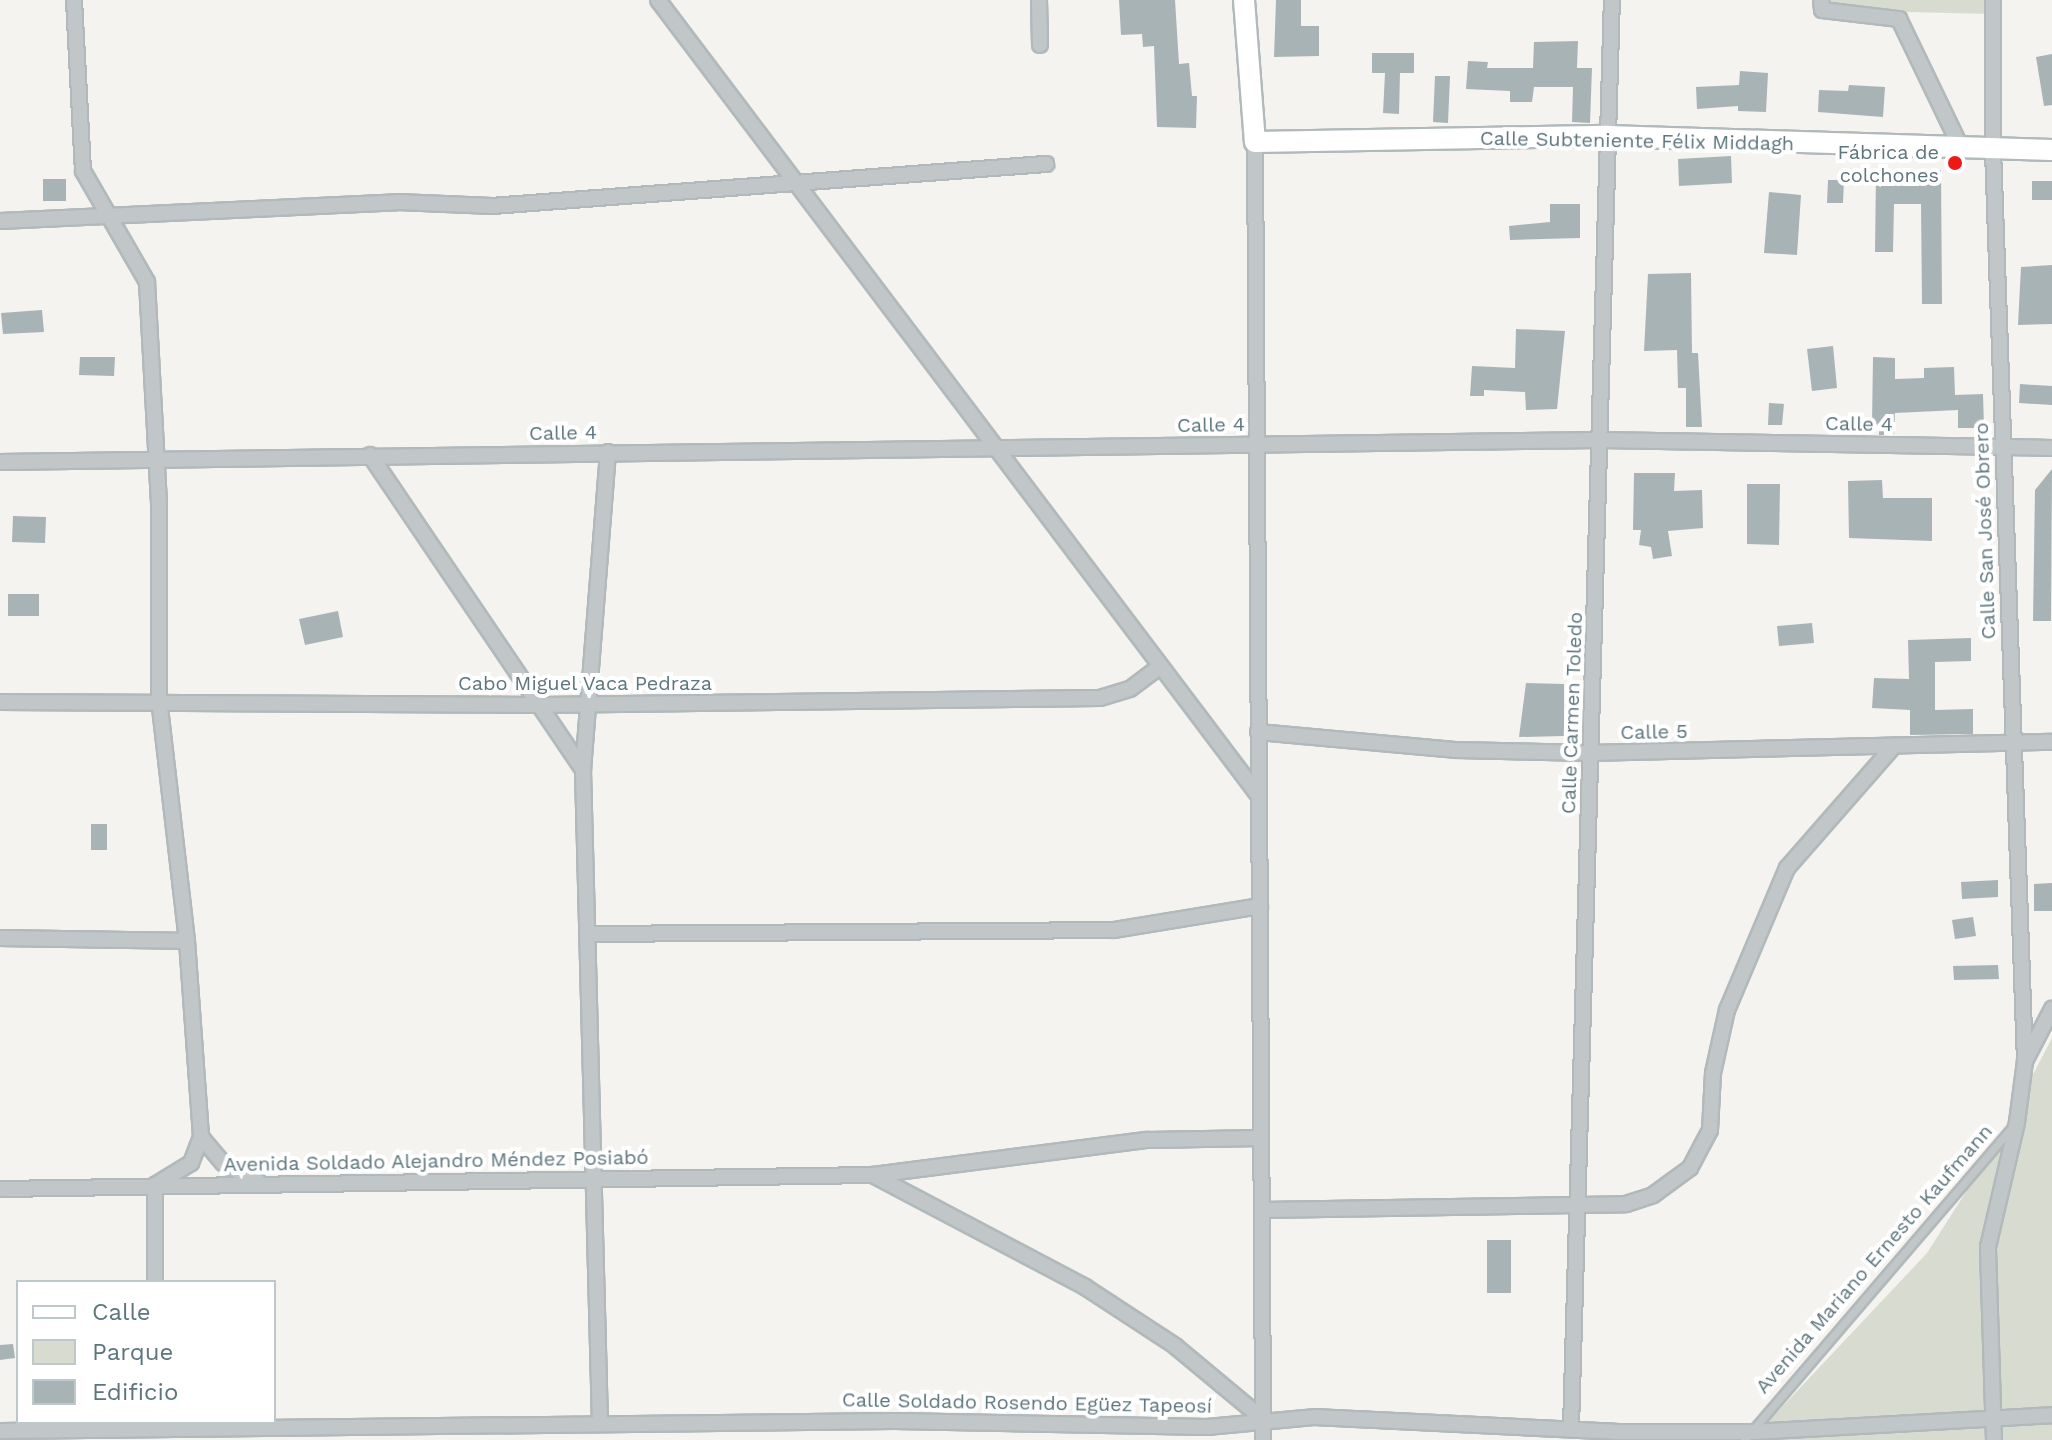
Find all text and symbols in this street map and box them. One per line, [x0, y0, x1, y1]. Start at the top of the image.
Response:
street label: Calle Subteniente Félix Middagh [1480, 126, 1794, 156]
place label: Fábrica de colchones [1837, 140, 1939, 187]
marker: Fábrica de colchones [1946, 154, 1964, 172]
street label: Calle 4 [1825, 411, 1893, 437]
street label: Calle 4 [1177, 412, 1245, 438]
street label: Calle 4 [529, 420, 597, 446]
street label: Calle San José Obrero [1969, 422, 2001, 640]
street label: Calle Carmen Toledo [1556, 611, 1588, 815]
street label: Cabo Miguel Vaca Pedraza [457, 671, 713, 695]
street label: Calle 5 [1620, 719, 1688, 745]
street label: Avenida Mariano Ernesto Kaufmann [1750, 1119, 1998, 1399]
street label: Avenida Soldado Alejandro Méndez Posiabó [223, 1145, 649, 1177]
legend [16, 1280, 276, 1424]
text: Calle [92, 1298, 151, 1326]
text: Parque [92, 1338, 173, 1366]
text: Edificio [92, 1378, 178, 1406]
street label: Calle Soldado Rosendo Egüez Tapeosí [841, 1388, 1213, 1418]

